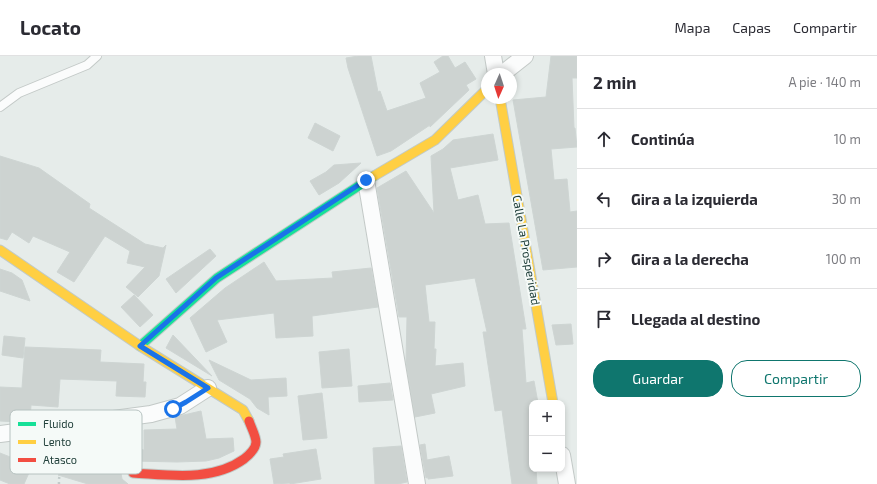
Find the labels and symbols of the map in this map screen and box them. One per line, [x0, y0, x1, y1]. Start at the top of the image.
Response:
north arrow [481, 68, 517, 104]
route end [357, 171, 375, 189]
street label: Calle La Prosperidad [510, 194, 544, 306]
route start [164, 400, 182, 418]
legend [10, 410, 142, 474]
text: Fluido [43, 417, 74, 430]
text: Lento [43, 435, 71, 448]
text: Atasco [43, 453, 77, 466]

